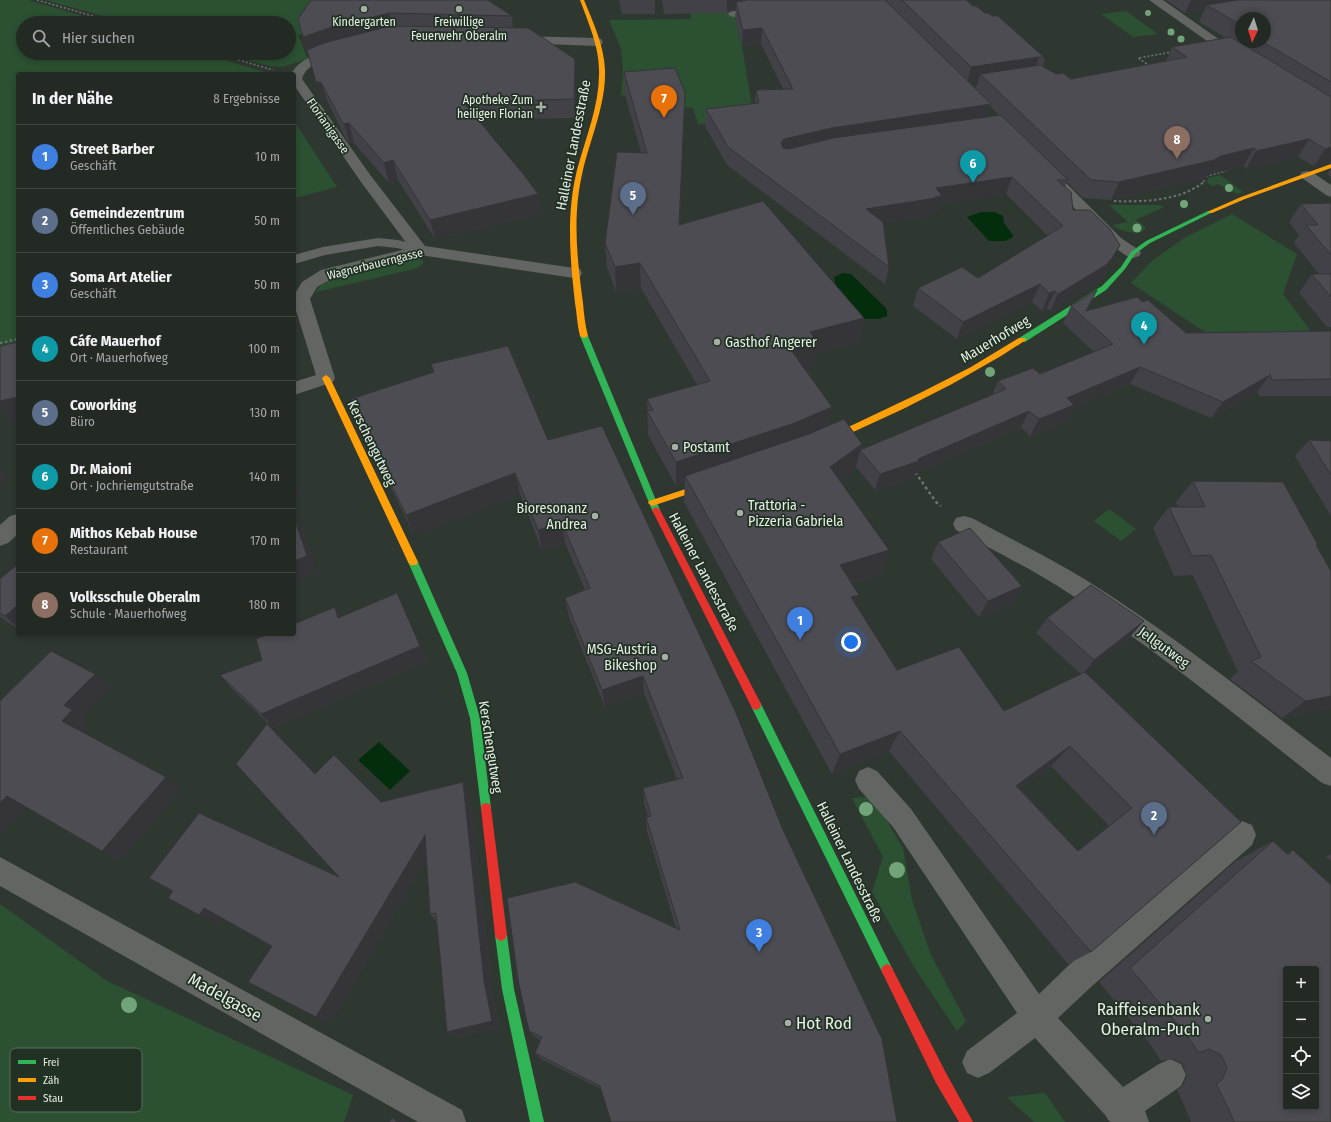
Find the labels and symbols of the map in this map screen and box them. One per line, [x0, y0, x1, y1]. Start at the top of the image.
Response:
marker: Kindergarten [359, 4, 369, 14]
marker: Freiwillige Feuerwehr Oberalm [454, 4, 464, 14]
north arrow [1235, 12, 1271, 48]
place label: Kindergarten [332, 15, 396, 29]
place label: Freiwillige Feuerwehr Oberalm [411, 15, 507, 43]
street label: Halleiner Landesstraße [553, 78, 594, 212]
pin: 7 [651, 85, 677, 118]
place label: Apotheke Zum heiligen Florian [457, 93, 533, 121]
street label: Florianigasse [304, 96, 352, 156]
marker: Apotheke Zum heiligen Florian [536, 102, 546, 112]
pin: 8 [1164, 126, 1190, 159]
pin: 6 [960, 150, 986, 183]
pin: 5 [620, 182, 646, 215]
street label: Wagnerbauerngasse [325, 245, 425, 283]
street label: Mauerhofweg [958, 312, 1033, 367]
pin: 4 [1131, 312, 1157, 345]
place label: Gasthof Angerer [725, 334, 817, 351]
marker: Gasthof Angerer [712, 337, 722, 347]
street label: Kerschengutweg [343, 397, 400, 489]
place label: Postamt [683, 439, 730, 456]
marker: Postamt [670, 442, 680, 452]
place label: Trattoria - Pizzeria Gabriela [748, 497, 844, 530]
place label: Bioresonanz Andrea [517, 500, 587, 533]
marker: Trattoria - Pizzeria Gabriela [735, 508, 745, 518]
street label: Halleiner Landesstraße [665, 510, 742, 635]
marker: Bioresonanz Andrea [590, 511, 600, 521]
pin: 1 [787, 607, 813, 640]
street label: Jellgutweg [1135, 623, 1193, 672]
your location [841, 632, 861, 652]
place label: MSG-Austria Bikeshop [587, 641, 657, 674]
marker: MSG-Austria Bikeshop [660, 652, 670, 662]
street label: Kerschengutweg [475, 700, 506, 795]
street label: Halleiner Landesstraße [813, 799, 886, 925]
pin: 2 [1141, 802, 1167, 835]
pin: 3 [746, 919, 772, 952]
street label: Madelgasse [184, 969, 265, 1026]
place label: Raiffeisenbank Oberalm-Puch [1097, 999, 1200, 1040]
place label: Hot Rod [796, 1013, 852, 1034]
marker: Raiffeisenbank Oberalm-Puch [1203, 1014, 1213, 1024]
marker: Hot Rod [783, 1018, 793, 1028]
legend [10, 1048, 142, 1112]
text: Frei [43, 1056, 59, 1069]
text: Zäh [43, 1074, 59, 1087]
text: Stau [43, 1092, 63, 1105]

